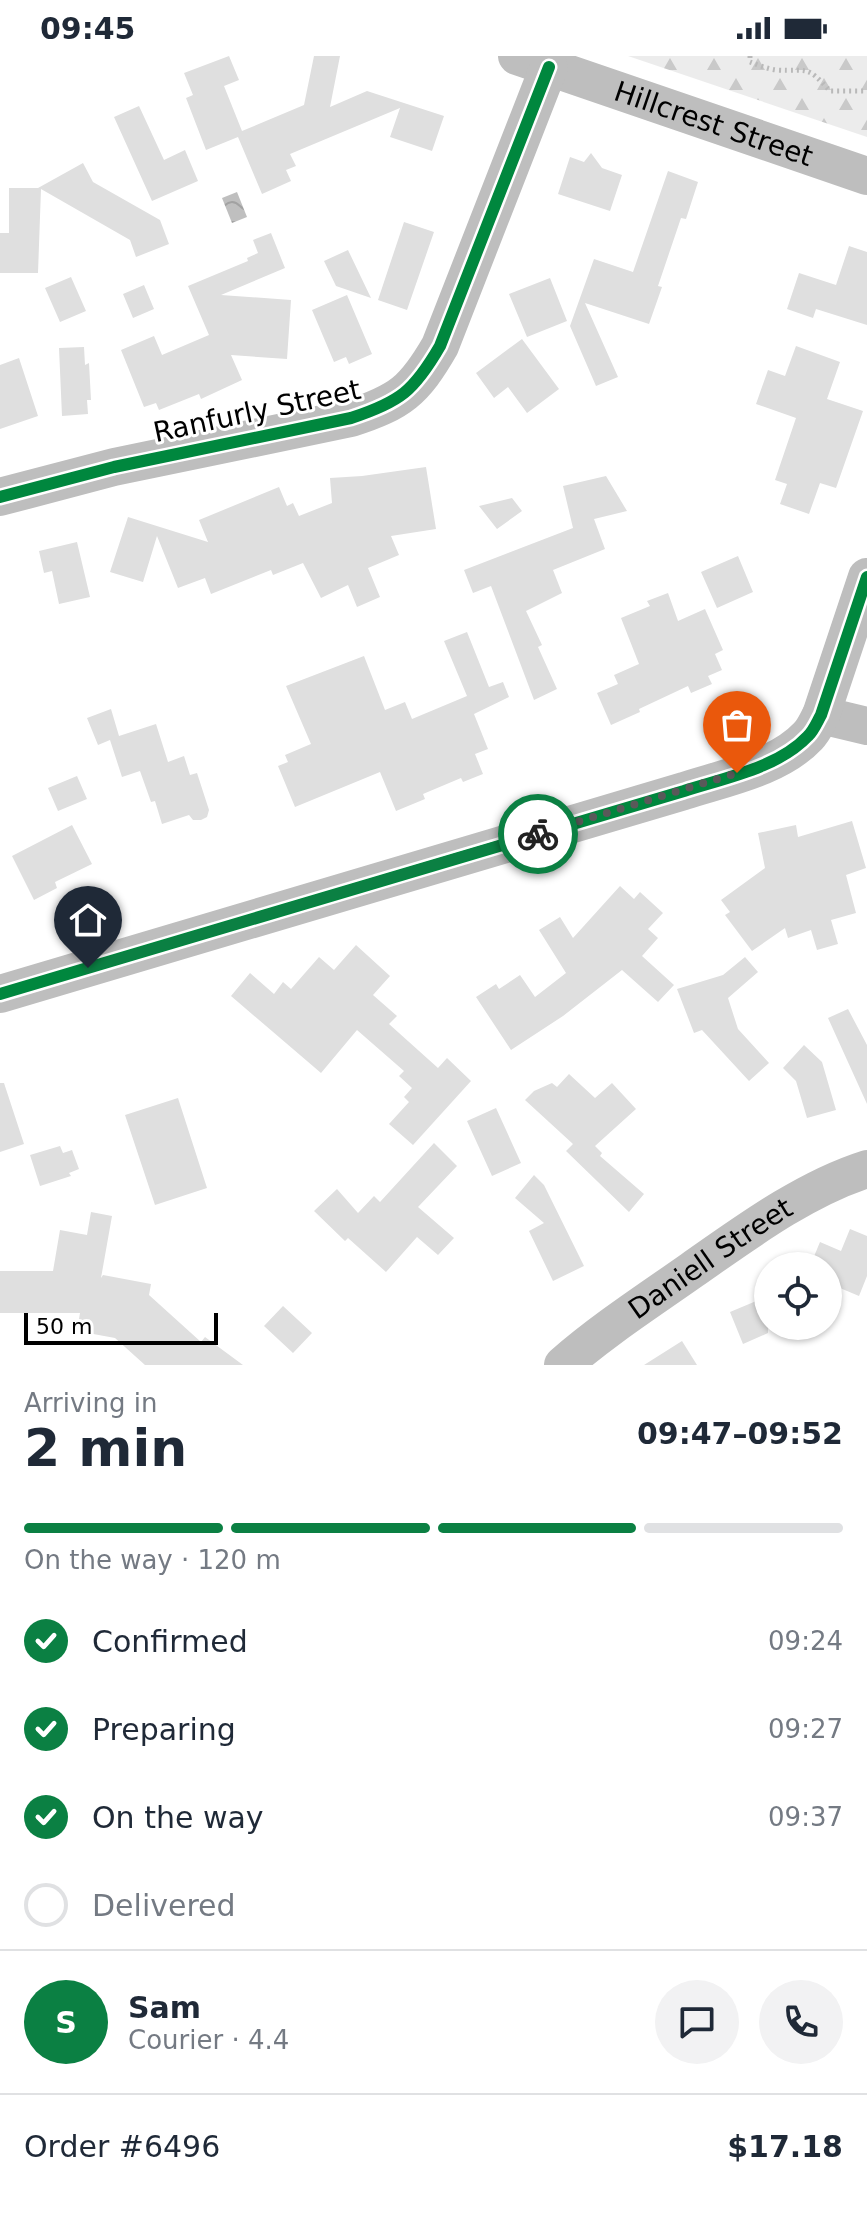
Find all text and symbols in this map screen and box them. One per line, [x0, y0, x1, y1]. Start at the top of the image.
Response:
text: 09:45 [40, 11, 136, 46]
street label: Hillcrest Street [610, 74, 817, 173]
street label: Ranfurly Street [150, 373, 364, 449]
pin [703, 691, 771, 773]
icon: bag [715, 703, 759, 747]
courier [498, 794, 578, 874]
icon: bike [516, 812, 560, 856]
pin [54, 886, 122, 968]
icon: home [66, 898, 110, 942]
street label: Daniell Street [622, 1191, 798, 1326]
map controls [754, 1252, 842, 1340]
button: locate [754, 1252, 842, 1340]
scale bar [24, 1309, 218, 1345]
text: 50 m [36, 1314, 92, 1339]
text: Arriving in [24, 1388, 158, 1418]
text: 09:47–09:52 [637, 1416, 843, 1451]
text: 2 min [24, 1418, 187, 1478]
text: On the way · 120 m [24, 1545, 281, 1575]
icon: check [24, 1619, 68, 1663]
text: Confirmed [92, 1624, 248, 1659]
text: 09:24 [768, 1626, 843, 1656]
icon: check [24, 1707, 68, 1751]
text: Preparing [92, 1712, 236, 1747]
text: 09:27 [768, 1714, 843, 1744]
icon: check [24, 1795, 68, 1839]
text: On the way [92, 1800, 264, 1835]
text: 09:37 [768, 1802, 843, 1832]
text: Delivered [92, 1888, 236, 1923]
button: chat [655, 1980, 739, 2064]
button: phone [759, 1980, 843, 2064]
text: Sam [128, 1990, 201, 2025]
text: S [55, 2005, 77, 2040]
text: Courier · 4.4 [128, 2025, 289, 2055]
text: Order #6496 [24, 2129, 220, 2164]
text: $17.18 [727, 2129, 843, 2164]

